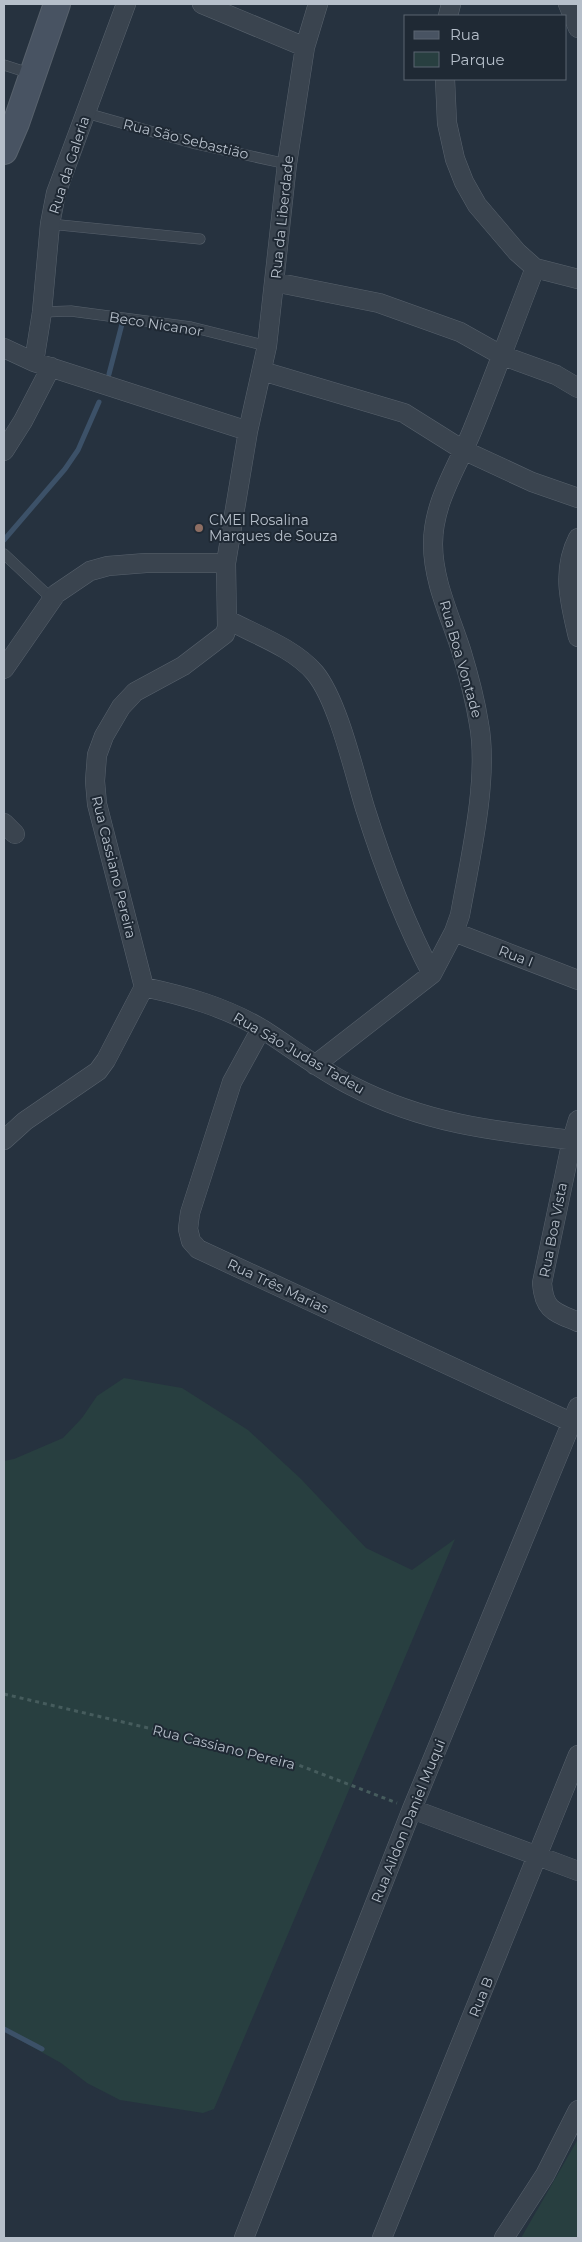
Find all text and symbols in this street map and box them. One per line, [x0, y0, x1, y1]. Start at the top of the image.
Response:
legend [404, 15, 567, 80]
text: Rua [450, 25, 480, 44]
text: Parque [450, 50, 505, 69]
street label: Rua da Galeria [45, 114, 93, 216]
street label: Rua São Sebastião [121, 115, 251, 163]
street label: Rua da Liberdade [267, 154, 297, 280]
street label: Beco Nicanor [108, 308, 204, 340]
place label: CMEI Rosalina Marques de Souza [209, 511, 338, 545]
marker: CMEI Rosalina Marques de Souza [193, 522, 205, 534]
street label: Rua Boa Vontade [436, 598, 486, 720]
street label: Rua Cassiano Pereira [88, 794, 140, 940]
street label: Rua I [496, 941, 536, 971]
street label: Rua São Judas Tadeu [230, 1008, 368, 1098]
street label: Rua Boa Vista [535, 1181, 571, 1279]
street label: Rua Três Marias [224, 1255, 332, 1317]
street label: Rua Cassiano Pereira [151, 1721, 297, 1773]
street label: Rua Aildon Daniel Muqui [367, 1737, 449, 1905]
street label: Rua B [465, 1974, 497, 2020]

